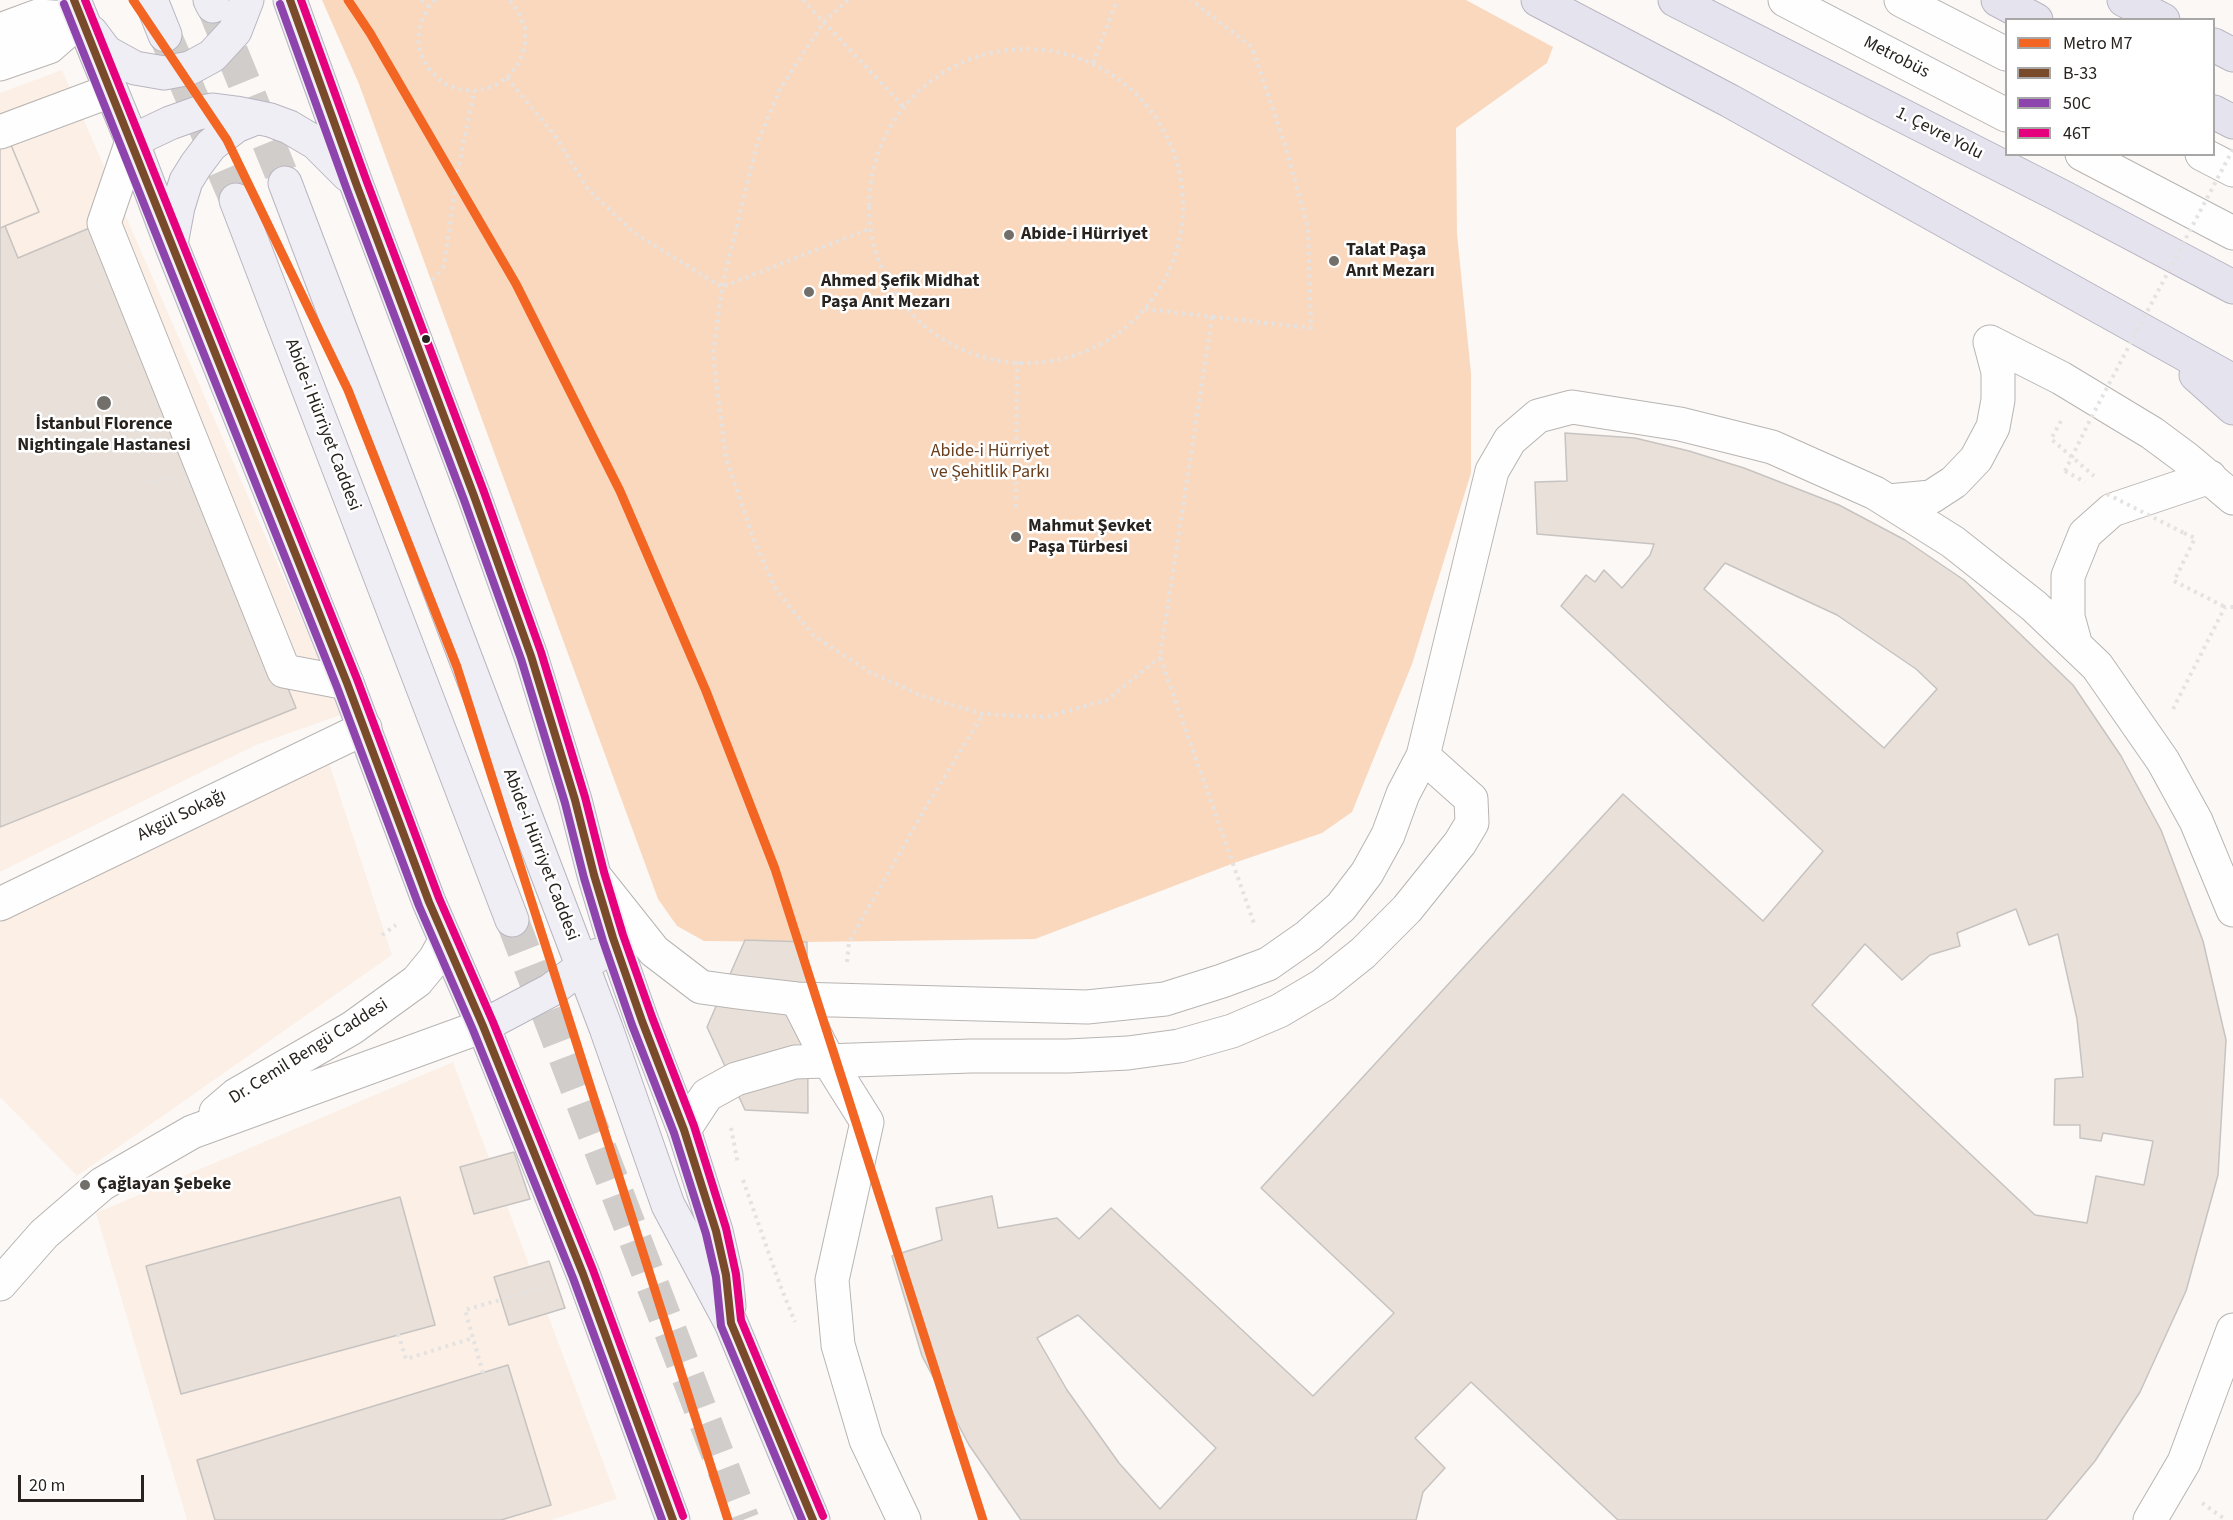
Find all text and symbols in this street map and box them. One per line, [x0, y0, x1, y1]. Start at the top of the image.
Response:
legend [2005, 18, 2215, 156]
text: Metro M7 [2063, 31, 2132, 56]
street label: Metrobüs [1859, 32, 1933, 84]
text: B-33 [2063, 61, 2097, 86]
text: 50C [2063, 91, 2091, 116]
street label: 1. Çevre Yolu [1892, 103, 1986, 165]
text: 46T [2063, 121, 2091, 146]
place label: Abide-i Hürriyet [1021, 224, 1148, 246]
marker: Abide-i Hürriyet [1002, 228, 1016, 242]
place label: Talat Paşa Anıt Mezarı [1346, 240, 1435, 282]
marker: Talat Paşa Anıt Mezarı [1327, 254, 1341, 268]
place label: Ahmed Şefik Midhat Paşa Anıt Mezarı [821, 271, 979, 314]
marker: Ahmed Şefik Midhat Paşa Anıt Mezarı [802, 285, 816, 299]
unlabelled marker [420, 333, 432, 345]
street label: Abide-i Hürriyet Caddesi [279, 336, 365, 514]
marker: İstanbul Florence Nightingale Hastanesi [95, 394, 113, 412]
place label: İstanbul Florence Nightingale Hastanesi [17, 414, 191, 456]
park label: Abide-i Hürriyet ve Şehitlik Parkı [930, 441, 1050, 484]
place label: Mahmut Şevket Paşa Türbesi [1028, 516, 1152, 558]
marker: Mahmut Şevket Paşa Türbesi [1009, 530, 1023, 544]
street label: Abide-i Hürriyet Caddesi [497, 766, 583, 944]
street label: Akgül Sokağı [134, 785, 230, 847]
street label: Dr. Cemil Bengü Caddesi [226, 994, 392, 1110]
place label: Çağlayan Şebeke [97, 1174, 231, 1196]
marker: Çağlayan Şebeke [78, 1178, 92, 1192]
scale bar [21, 1463, 147, 1501]
text: 20 m [29, 1473, 65, 1498]

